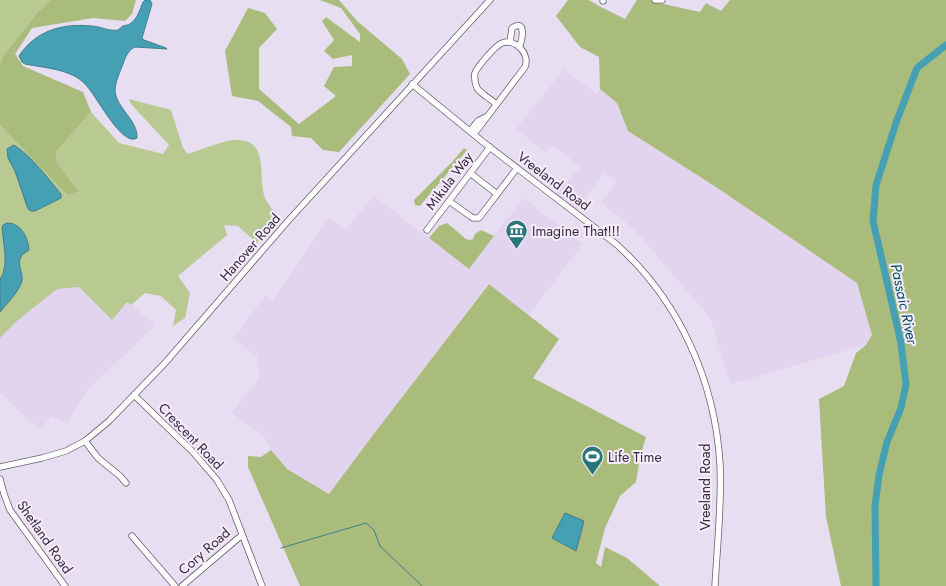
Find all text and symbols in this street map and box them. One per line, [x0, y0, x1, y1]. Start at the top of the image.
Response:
street label: Mikula Way [421, 147, 478, 214]
street label: Vreeland Road [513, 147, 595, 215]
street label: Hanover Road [215, 209, 285, 285]
museum icon: Imagine That!!! [503, 218, 529, 251]
place label: Imagine That!!! [532, 221, 620, 241]
water label: Passaic River [885, 262, 923, 347]
street label: Crescent Road [154, 398, 228, 474]
sports icon: Life Time [579, 444, 605, 477]
street label: Vreeland Road [695, 444, 715, 530]
place label: Life Time [608, 447, 662, 467]
street label: Shetland Road [12, 496, 78, 578]
street label: Cory Road [174, 523, 234, 579]

